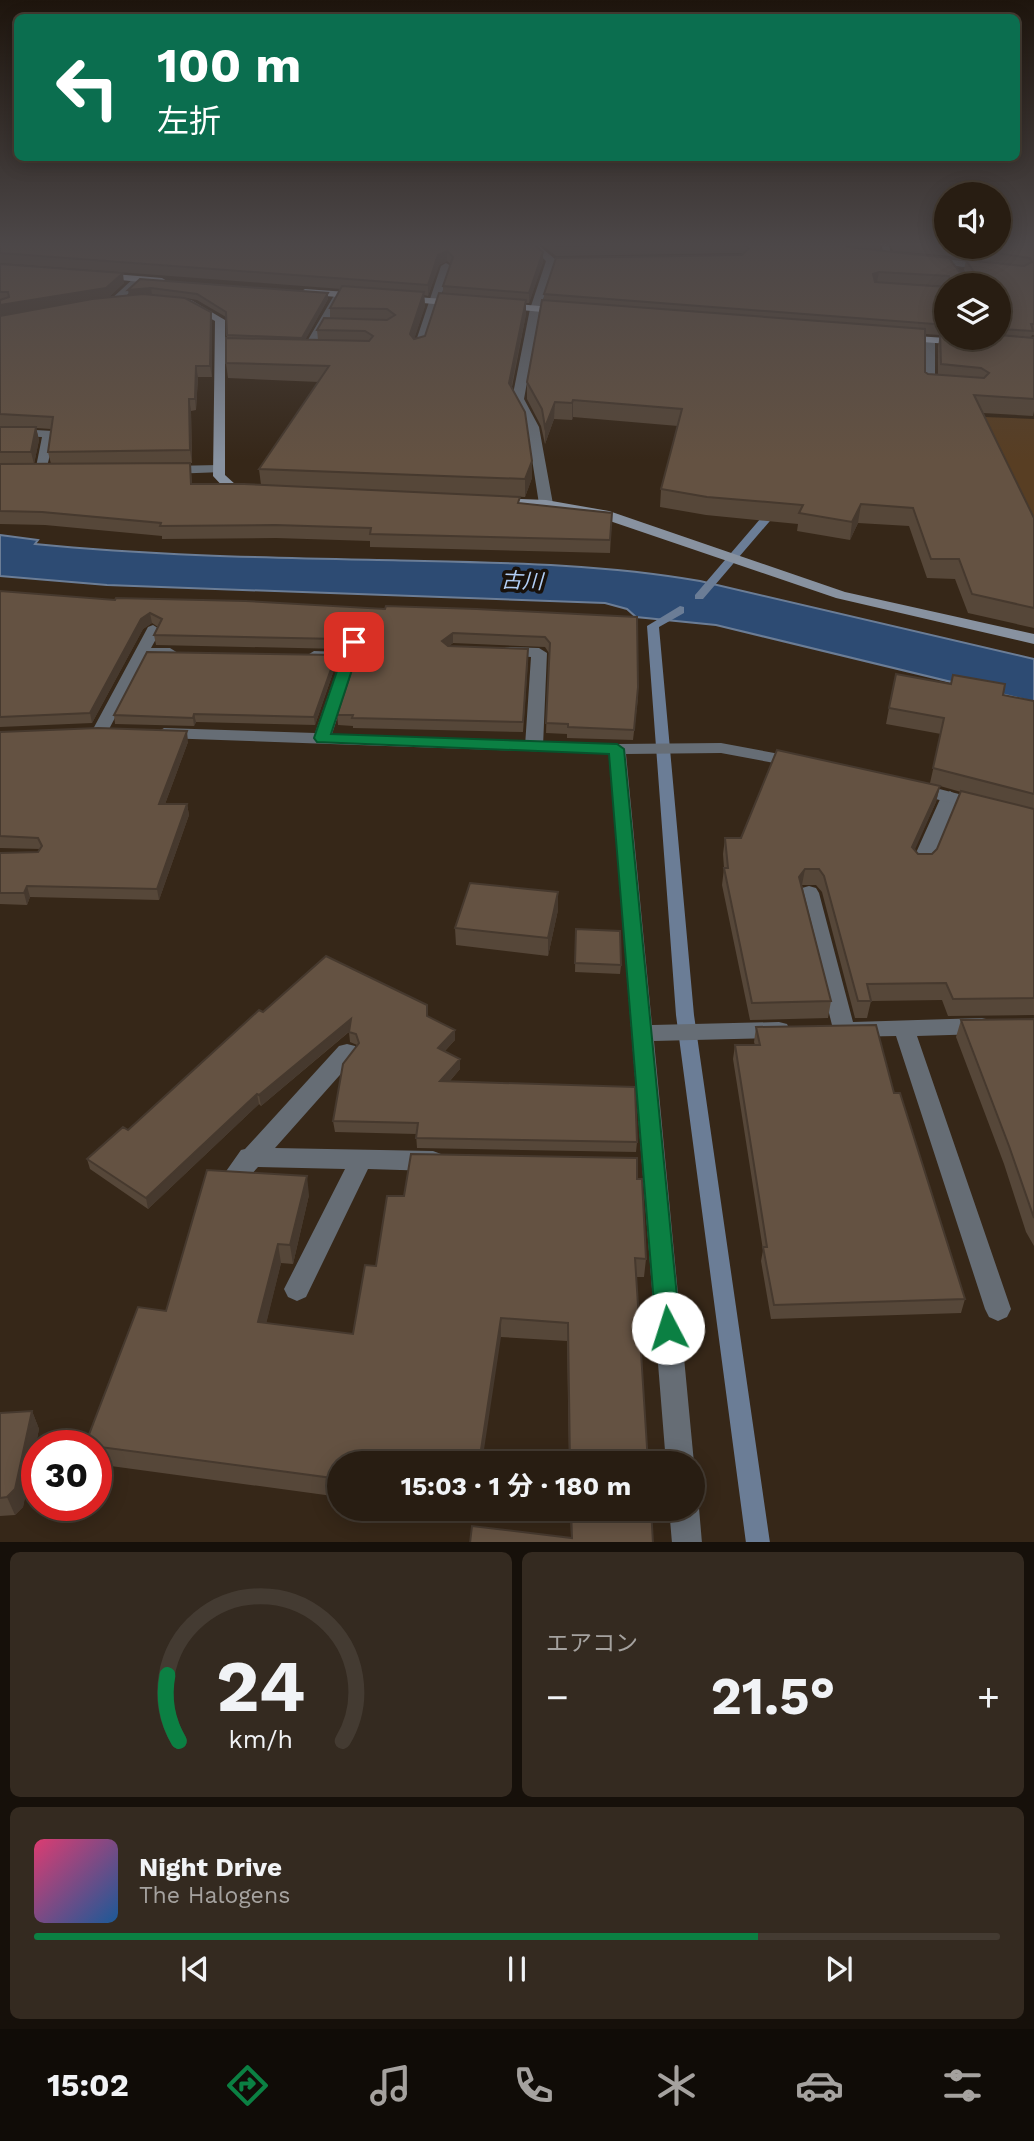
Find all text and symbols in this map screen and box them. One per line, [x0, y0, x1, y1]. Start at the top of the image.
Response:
text: 100 m [157, 36, 301, 94]
icon: left [42, 42, 133, 133]
text: 左折 [157, 102, 221, 140]
map controls [934, 182, 1011, 350]
button: sound [934, 182, 1011, 259]
button: layers [934, 273, 1011, 350]
water label: 古川 [501, 567, 545, 594]
pin [324, 612, 384, 672]
icon: arrive [335, 623, 373, 661]
position arrow [631, 1291, 705, 1365]
speed limit sign: 30 [21, 1430, 112, 1521]
text: 15:03 · 1 分 · 180 m [401, 1471, 631, 1501]
text: エアコン [546, 1630, 638, 1657]
text: 24 [216, 1643, 306, 1729]
text: 21.5° [711, 1666, 835, 1727]
text: − [546, 1675, 569, 1719]
text: + [977, 1675, 1000, 1719]
text: km/h [229, 1724, 293, 1753]
text: Night Drive [139, 1852, 282, 1882]
text: The Halogens [139, 1882, 290, 1909]
icon: previous [176, 1950, 214, 1988]
icon: pause [498, 1950, 536, 1988]
icon: next [820, 1950, 858, 1988]
icon: directions [223, 2061, 272, 2110]
icon: music [366, 2061, 415, 2110]
icon: phone [509, 2061, 558, 2110]
icon: climate [652, 2061, 701, 2110]
icon: car [795, 2061, 844, 2110]
icon: filters [938, 2061, 987, 2110]
text: 15:02 [47, 2066, 129, 2104]

